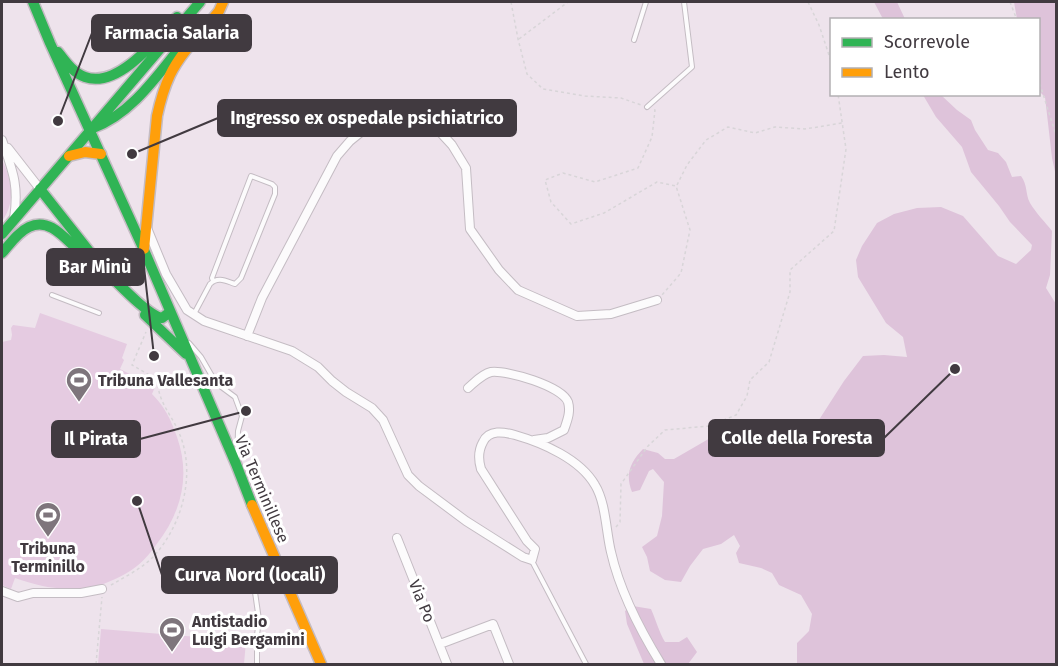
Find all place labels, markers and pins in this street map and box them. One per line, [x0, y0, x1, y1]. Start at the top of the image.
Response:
callout: Farmacia Salaria [92, 15, 251, 51]
callout: Ingresso ex ospedale psichiatrico [218, 100, 516, 136]
callout: Bar Minù [47, 249, 144, 285]
sports icon: Tribuna Vallesanta [64, 365, 94, 403]
place label: Tribuna Vallesanta [98, 371, 233, 390]
callout: Colle della Foresta [709, 420, 884, 456]
callout: Il Pirata [52, 421, 140, 457]
sports icon: Tribuna Terminillo [33, 500, 63, 538]
place label: Tribuna Terminillo [11, 539, 85, 576]
callout: Curva Nord (locali) [162, 557, 337, 593]
place label: Antistadio Luigi Bergamini [191, 612, 305, 649]
sports icon: Antistadio Luigi Bergamini [157, 615, 187, 653]

